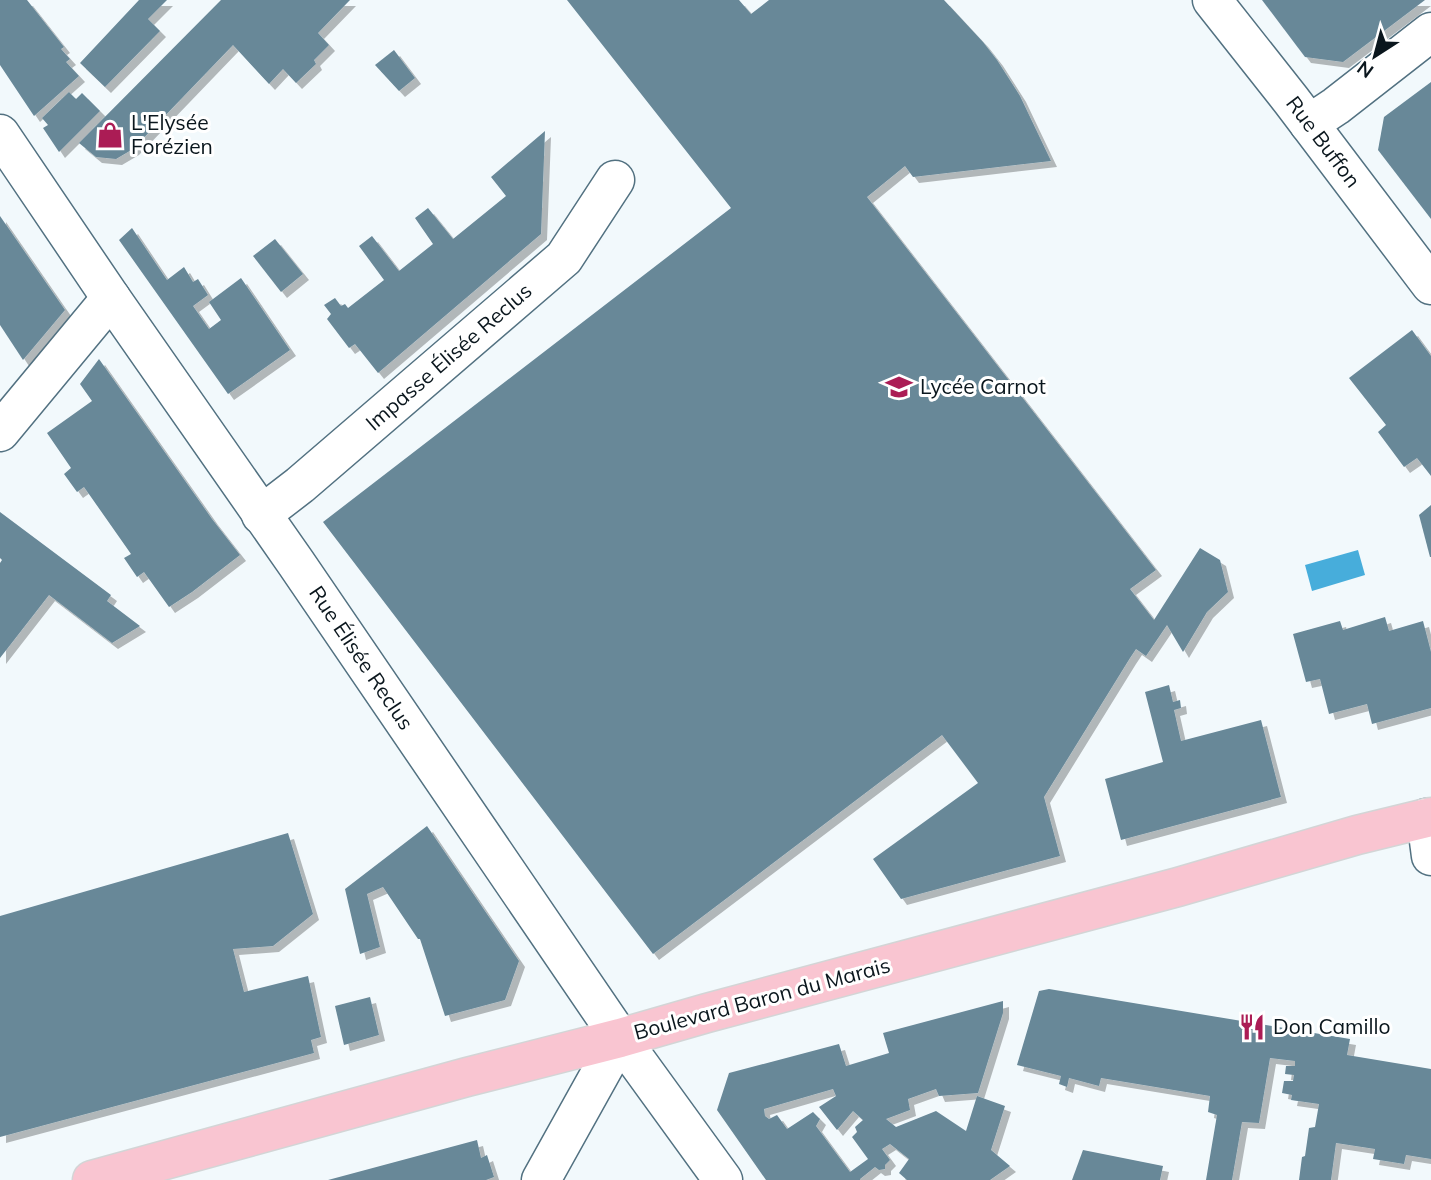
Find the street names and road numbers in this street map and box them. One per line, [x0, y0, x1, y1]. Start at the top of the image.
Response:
street label: Rue Buffon [1281, 91, 1367, 192]
street label: Impasse Élisée Reclus [360, 277, 537, 435]
street label: Rue Élisée Reclus [304, 580, 420, 734]
street label: Boulevard Baron du Marais [631, 951, 893, 1045]

